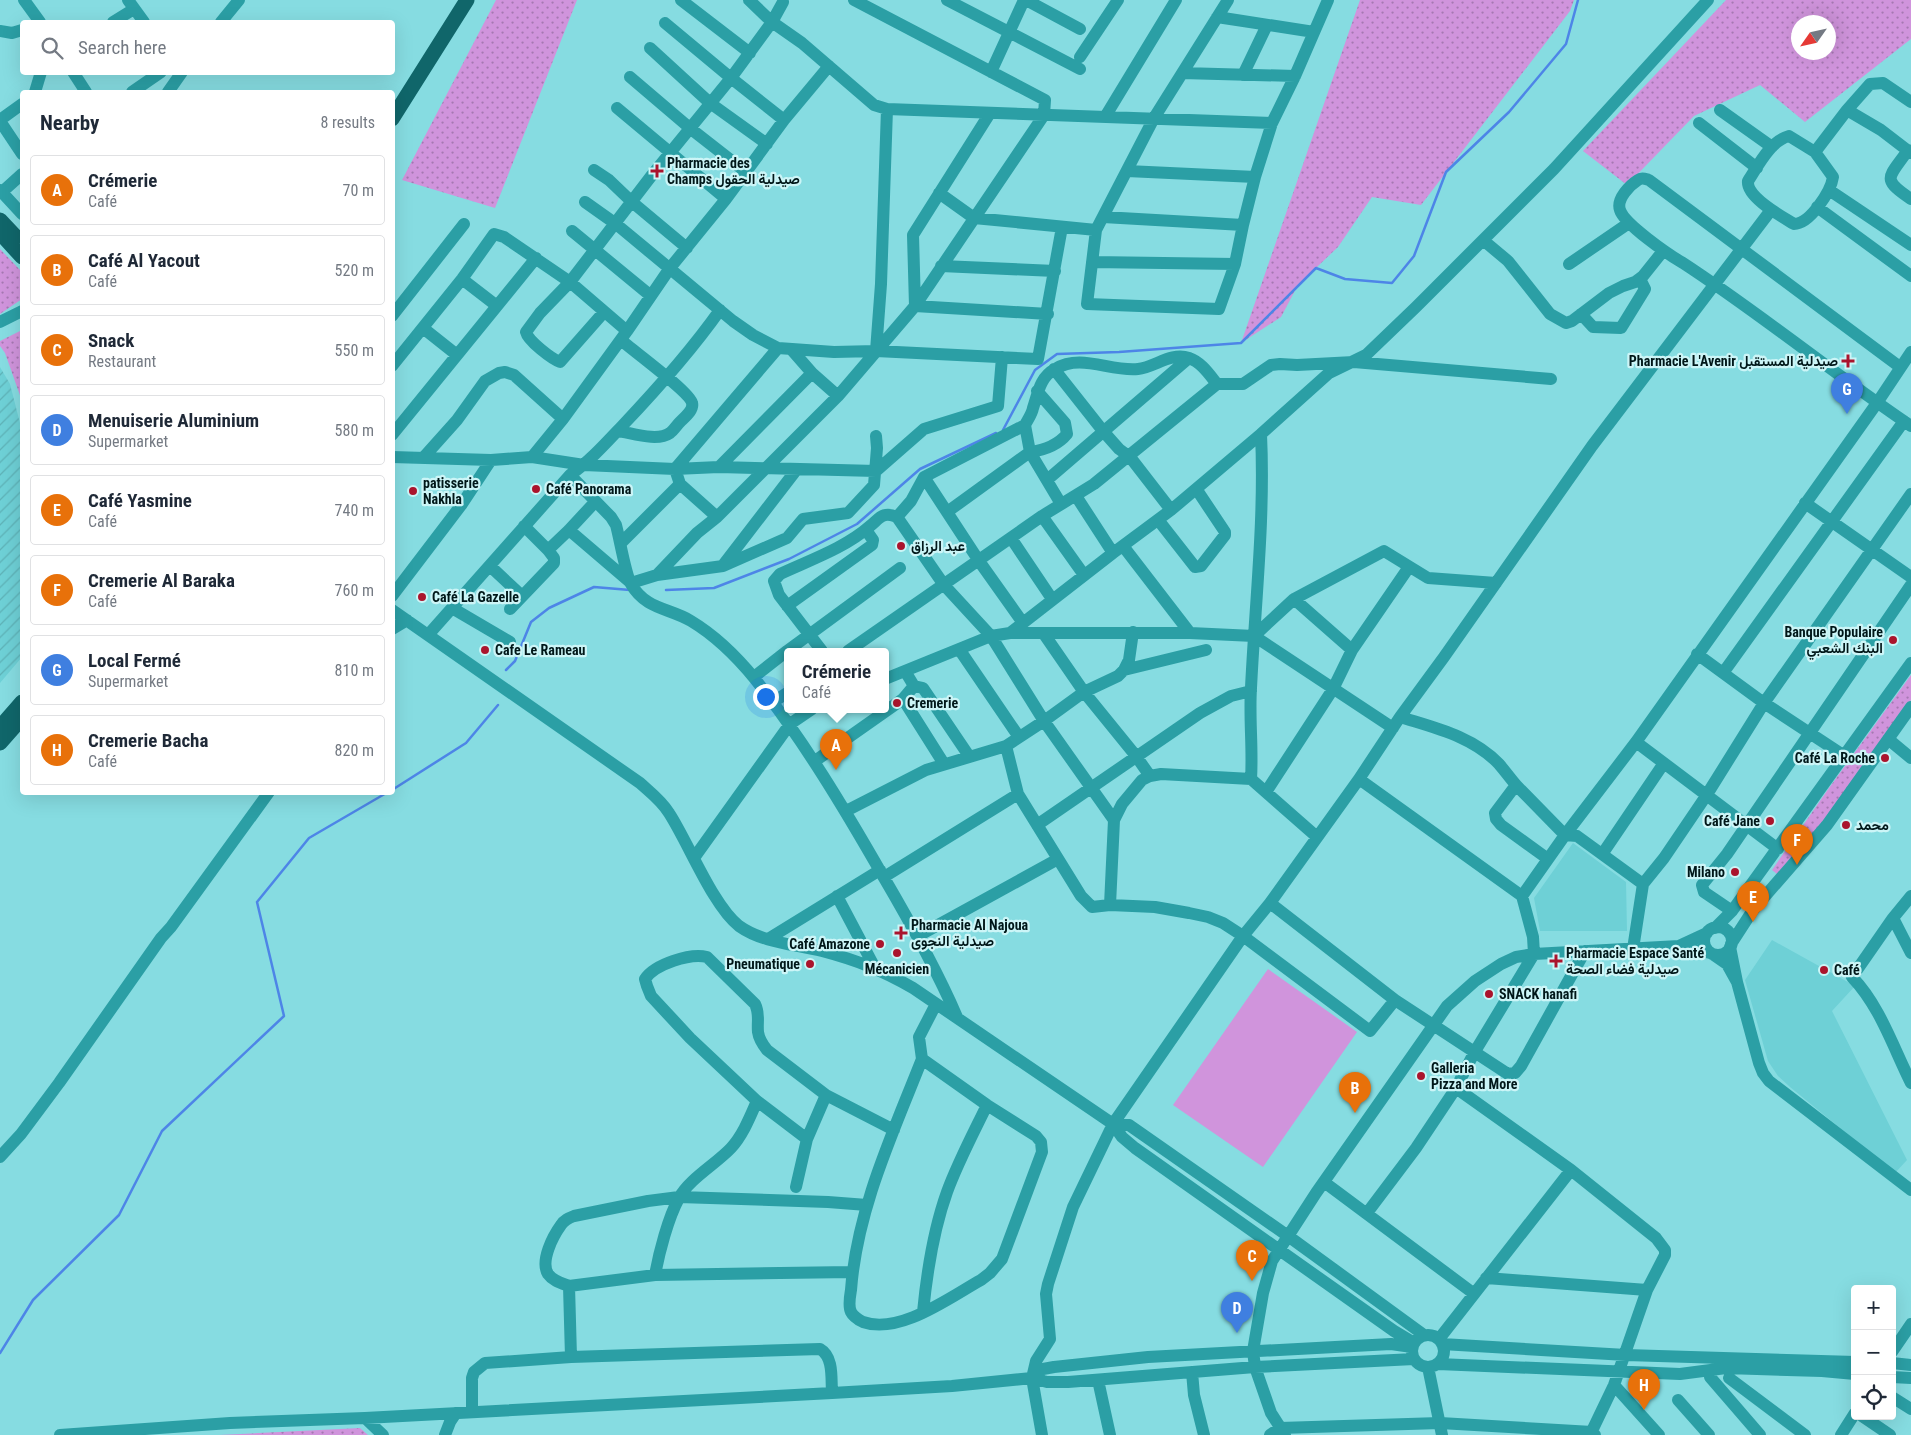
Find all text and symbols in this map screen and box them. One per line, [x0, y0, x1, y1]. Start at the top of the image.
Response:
north arrow [1791, 15, 1836, 60]
search box [20, 20, 395, 75]
icon: search [38, 34, 66, 62]
text: Search here [78, 36, 166, 59]
text: Nearby [40, 111, 99, 135]
text: 8 results [320, 113, 375, 132]
place label: Pharmacie des Champs صيدلية الحقول [667, 155, 800, 188]
marker: Pharmacie des Champs صيدلية الحقول [651, 165, 663, 177]
text: Crémerie [88, 169, 157, 192]
text: A [52, 181, 62, 200]
text: 70 m [342, 181, 374, 200]
text: Café [88, 192, 117, 211]
text: Café Al Yacout [88, 249, 200, 272]
text: B [53, 261, 61, 280]
text: 520 m [335, 261, 374, 280]
text: Café [88, 272, 117, 291]
text: Snack [88, 329, 134, 352]
text: C [52, 341, 62, 360]
text: 550 m [335, 341, 374, 360]
text: Restaurant [88, 352, 156, 371]
place label: Pharmacie L'Avenir صيدلية المستقبل [1629, 353, 1838, 370]
marker: Pharmacie L'Avenir صيدلية المستقبل [1842, 355, 1854, 367]
pin: G [1831, 373, 1863, 414]
text: Menuiserie Aluminium [88, 409, 259, 432]
text: D [52, 421, 62, 440]
text: 580 m [335, 421, 374, 440]
text: Supermarket [88, 432, 168, 451]
place label: patisserie Nakhla [423, 475, 479, 507]
place label: Café Panorama [546, 481, 632, 497]
marker: Café Panorama [530, 483, 542, 495]
marker: patisserie Nakhla [407, 485, 419, 497]
text: Café Yasmine [88, 489, 192, 512]
text: E [53, 501, 61, 520]
text: 740 m [335, 501, 374, 520]
text: Café [88, 512, 117, 531]
place label: عبد الرزاق [911, 538, 965, 555]
marker: عبد الرزاق [895, 540, 907, 552]
text: Cremerie Al Baraka [88, 569, 235, 592]
text: F [53, 581, 61, 600]
text: 760 m [335, 581, 374, 600]
place label: Café La Gazelle [432, 589, 519, 605]
marker: Café La Gazelle [416, 591, 428, 603]
text: Café [88, 592, 117, 611]
place label: Banque Populaire البنك الشعبي [1784, 624, 1883, 660]
marker: Banque Populaire البنك الشعبي [1887, 634, 1899, 646]
place label: Cafe Le Rameau [495, 642, 586, 658]
marker: Cafe Le Rameau [479, 644, 491, 656]
popup [784, 648, 889, 713]
text: Local Fermé [88, 649, 181, 672]
text: Crémerie [802, 660, 871, 683]
text: G [52, 661, 62, 680]
text: 810 m [335, 661, 374, 680]
text: Supermarket [88, 672, 168, 691]
text: Café [802, 683, 831, 702]
your location [753, 684, 779, 710]
place label: Cremerie [907, 695, 958, 711]
marker: Cremerie [891, 697, 903, 709]
text: Cremerie Bacha [88, 729, 208, 752]
pin: A [820, 729, 852, 770]
text: H [52, 741, 62, 760]
text: 820 m [335, 741, 374, 760]
place label: Café La Roche [1795, 750, 1875, 766]
text: Café [88, 752, 117, 771]
marker: Café La Roche [1879, 752, 1891, 764]
place label: Café Jane [1704, 813, 1760, 829]
marker: Café Jane [1764, 815, 1776, 827]
place label: محمد [1856, 817, 1889, 833]
marker: محمد [1840, 819, 1852, 831]
pin: F [1781, 824, 1813, 865]
place label: Milano [1687, 864, 1725, 880]
marker: Milano [1729, 866, 1741, 878]
pin: E [1737, 881, 1769, 922]
place label: Pharmacie Al Najoua صيدلية النجوى [911, 917, 1029, 950]
marker: Pharmacie Al Najoua صيدلية النجوى [895, 927, 907, 939]
place label: Café Amazone [789, 936, 870, 952]
marker: Café Amazone [874, 938, 886, 950]
place label: Pharmacie Espace Santé صيدلية فضاء الصحة [1566, 945, 1704, 978]
marker: Mécanicien [891, 947, 903, 959]
marker: Pharmacie Espace Santé صيدلية فضاء الصحة [1550, 955, 1562, 967]
place label: Pneumatique [726, 956, 800, 972]
marker: Pneumatique [804, 958, 816, 970]
place label: Mécanicien [865, 961, 929, 977]
place label: Café [1834, 962, 1860, 978]
marker: Café [1818, 964, 1830, 976]
place label: SNACK hanafi [1499, 986, 1577, 1002]
marker: SNACK hanafi [1483, 988, 1495, 1000]
place label: Galleria Pizza and More [1431, 1060, 1518, 1092]
marker: Galleria Pizza and More [1415, 1070, 1427, 1082]
pin: B [1339, 1072, 1371, 1113]
pin: C [1236, 1240, 1268, 1281]
map controls [1851, 1285, 1896, 1420]
button: + [1851, 1285, 1896, 1330]
pin: D [1221, 1292, 1253, 1333]
button: − [1851, 1330, 1896, 1375]
pin: H [1628, 1369, 1660, 1410]
button: locate [1851, 1375, 1896, 1420]

